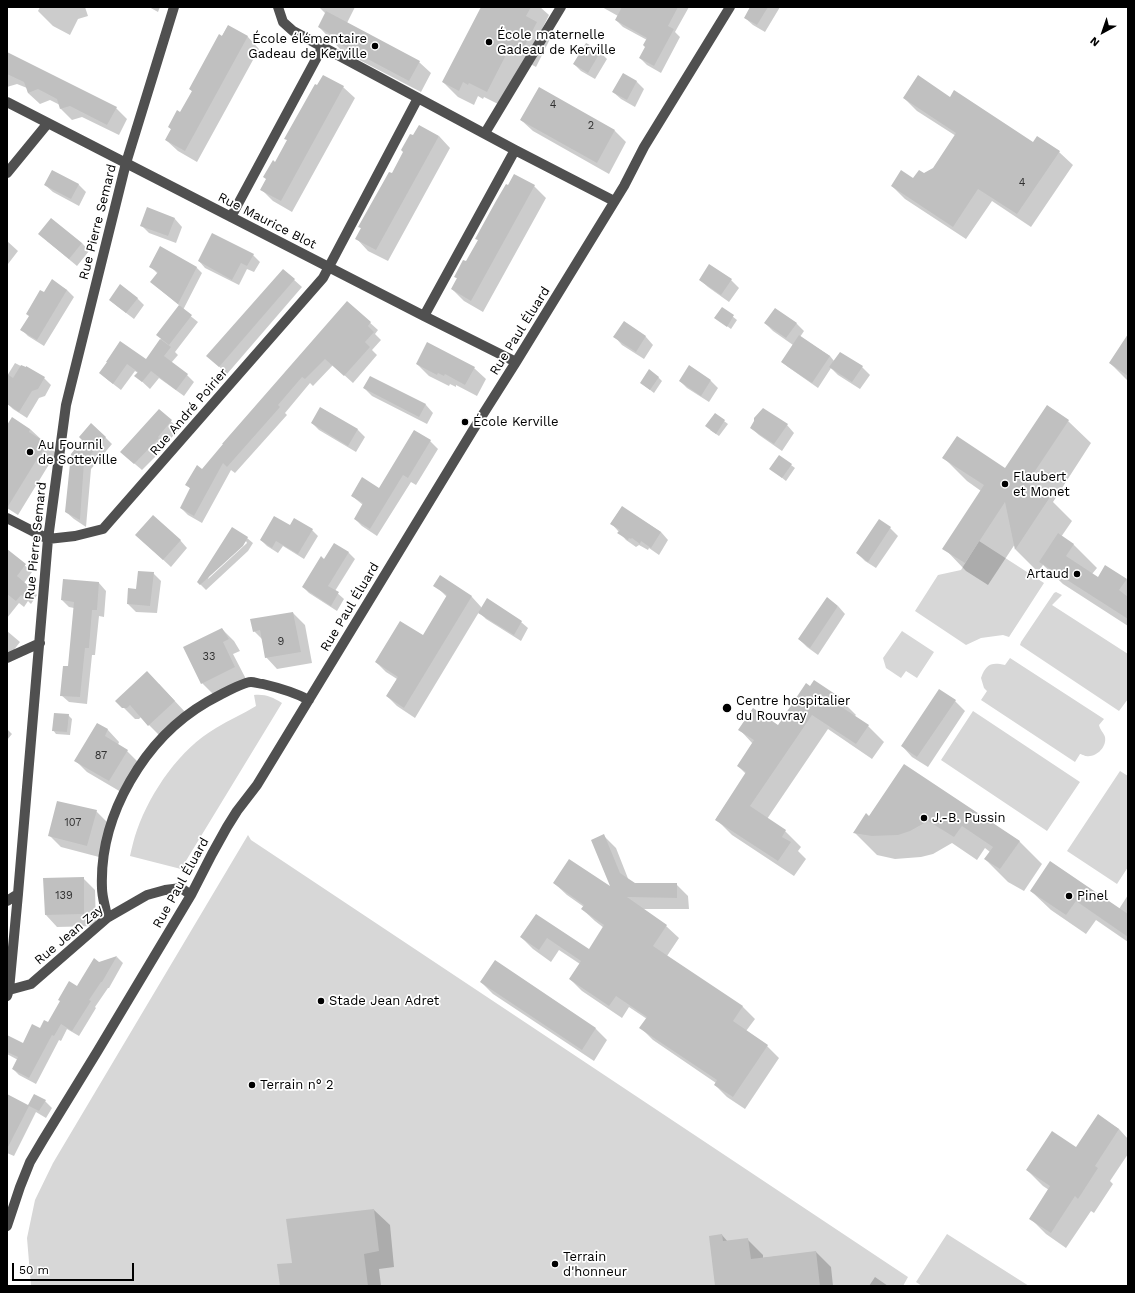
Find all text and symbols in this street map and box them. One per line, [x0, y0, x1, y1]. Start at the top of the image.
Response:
north arrow [1083, 12, 1123, 52]
place label: École maternelle Gadeau de Kerville [497, 27, 616, 58]
place label: École élémentaire Gadeau de Kerville [248, 31, 367, 62]
text: N [1088, 34, 1102, 49]
marker: École maternelle Gadeau de Kerville [484, 37, 494, 47]
marker: École élémentaire Gadeau de Kerville [370, 41, 380, 51]
house number: 4 [550, 98, 556, 112]
house number: 2 [588, 119, 594, 133]
street label: Rue Pierre Semard [76, 163, 120, 281]
house number: 4 [1019, 176, 1025, 190]
street label: Rue Maurice Blot [215, 189, 319, 253]
street label: Rue Paul Éluard [487, 284, 553, 378]
street label: Rue André Poirier [147, 365, 231, 459]
place label: École Kerville [473, 414, 559, 430]
marker: École Kerville [460, 417, 470, 427]
place label: Au Fournil de Sotteville [38, 437, 117, 468]
marker: Au Fournil de Sotteville [25, 447, 35, 457]
place label: Flaubert et Monet [1013, 469, 1070, 500]
marker: Flaubert et Monet [1000, 479, 1010, 489]
street label: Rue Pierre Semard [22, 481, 50, 601]
street label: Rue Paul Éluard [317, 560, 383, 654]
place label: Artaud [1027, 566, 1069, 582]
marker: Artaud [1072, 569, 1082, 579]
house number: 9 [278, 635, 284, 649]
house number: 33 [203, 650, 215, 664]
place label: Centre hospitalier du Rouvray [736, 693, 850, 724]
marker: Centre hospitalier du Rouvray [721, 702, 733, 714]
house number: 87 [95, 749, 107, 763]
place label: J.-B. Pussin [932, 810, 1006, 826]
marker: J.-B. Pussin [919, 813, 929, 823]
house number: 107 [64, 816, 82, 830]
street label: Rue Paul Éluard [150, 835, 212, 931]
place label: Pinel [1077, 888, 1108, 904]
house number: 139 [55, 889, 73, 903]
marker: Pinel [1064, 891, 1074, 901]
street label: Rue Jean Zay [31, 902, 107, 968]
place label: Stade Jean Adret [329, 993, 439, 1009]
marker: Stade Jean Adret [316, 996, 326, 1006]
place label: Terrain n° 2 [260, 1077, 334, 1093]
marker: Terrain n° 2 [247, 1080, 257, 1090]
place label: Terrain d'honneur [563, 1249, 627, 1280]
scale bar [14, 1255, 136, 1281]
marker: Terrain d'honneur [550, 1259, 560, 1269]
text: 50 m [19, 1263, 49, 1277]

